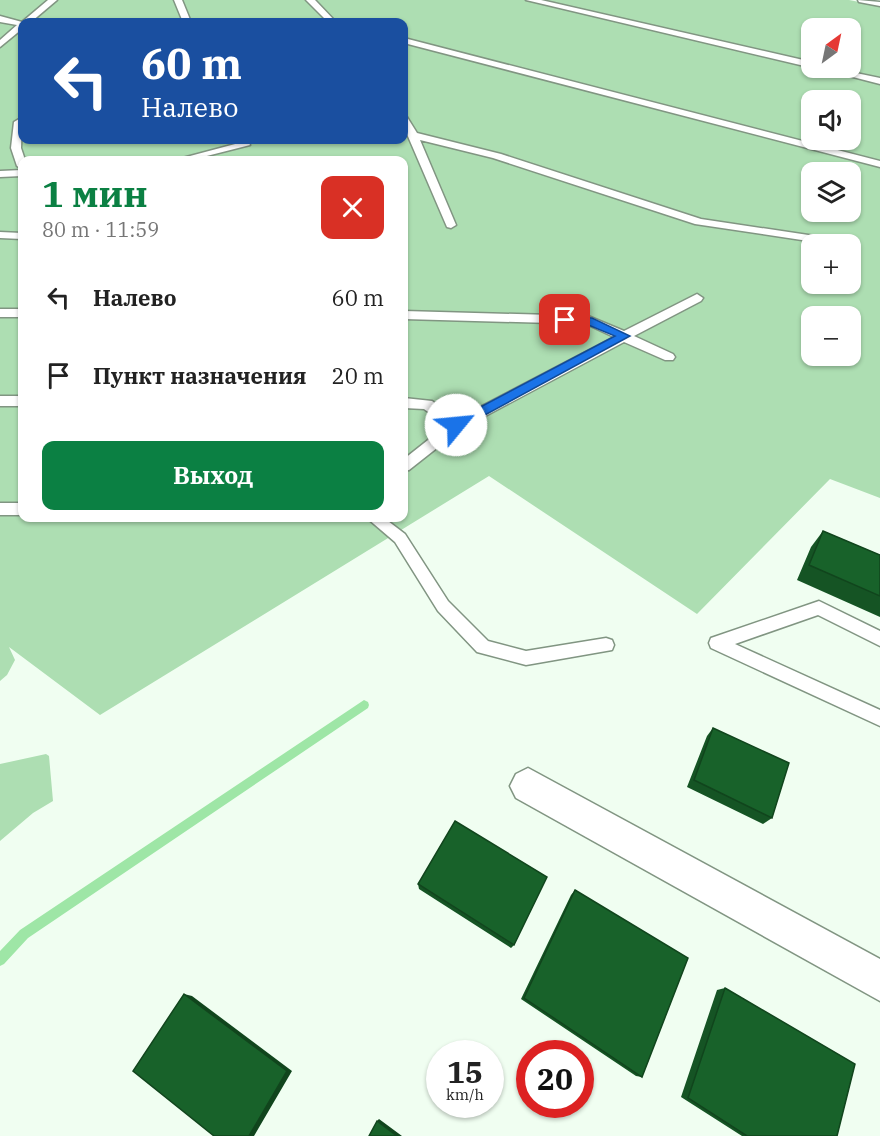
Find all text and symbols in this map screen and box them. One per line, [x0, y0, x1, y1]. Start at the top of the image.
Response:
north arrow [801, 18, 861, 78]
map controls [801, 18, 861, 366]
text: 60 m [141, 36, 242, 91]
icon: left [42, 42, 120, 120]
text: Налево [141, 89, 238, 124]
button: sound [801, 90, 861, 150]
button: layers [801, 162, 861, 222]
text: 1 мин [42, 170, 148, 217]
button: close [321, 176, 384, 239]
text: 80 m · 11:59 [42, 216, 159, 243]
button: + [801, 234, 861, 294]
icon: left [42, 281, 75, 314]
text: Налево [93, 283, 177, 312]
text: 60 m [332, 283, 384, 312]
pin [539, 294, 590, 345]
icon: arrive [548, 303, 581, 336]
button: − [801, 306, 861, 366]
icon: arrive [42, 359, 75, 392]
text: Пункт назначения [93, 361, 307, 390]
text: 20 m [332, 361, 384, 390]
position arrow [424, 393, 488, 457]
button: Выход [42, 441, 384, 510]
speed limit sign: 20 [516, 1040, 594, 1118]
text: 15 [447, 1052, 483, 1091]
text: km/h [446, 1085, 484, 1104]

